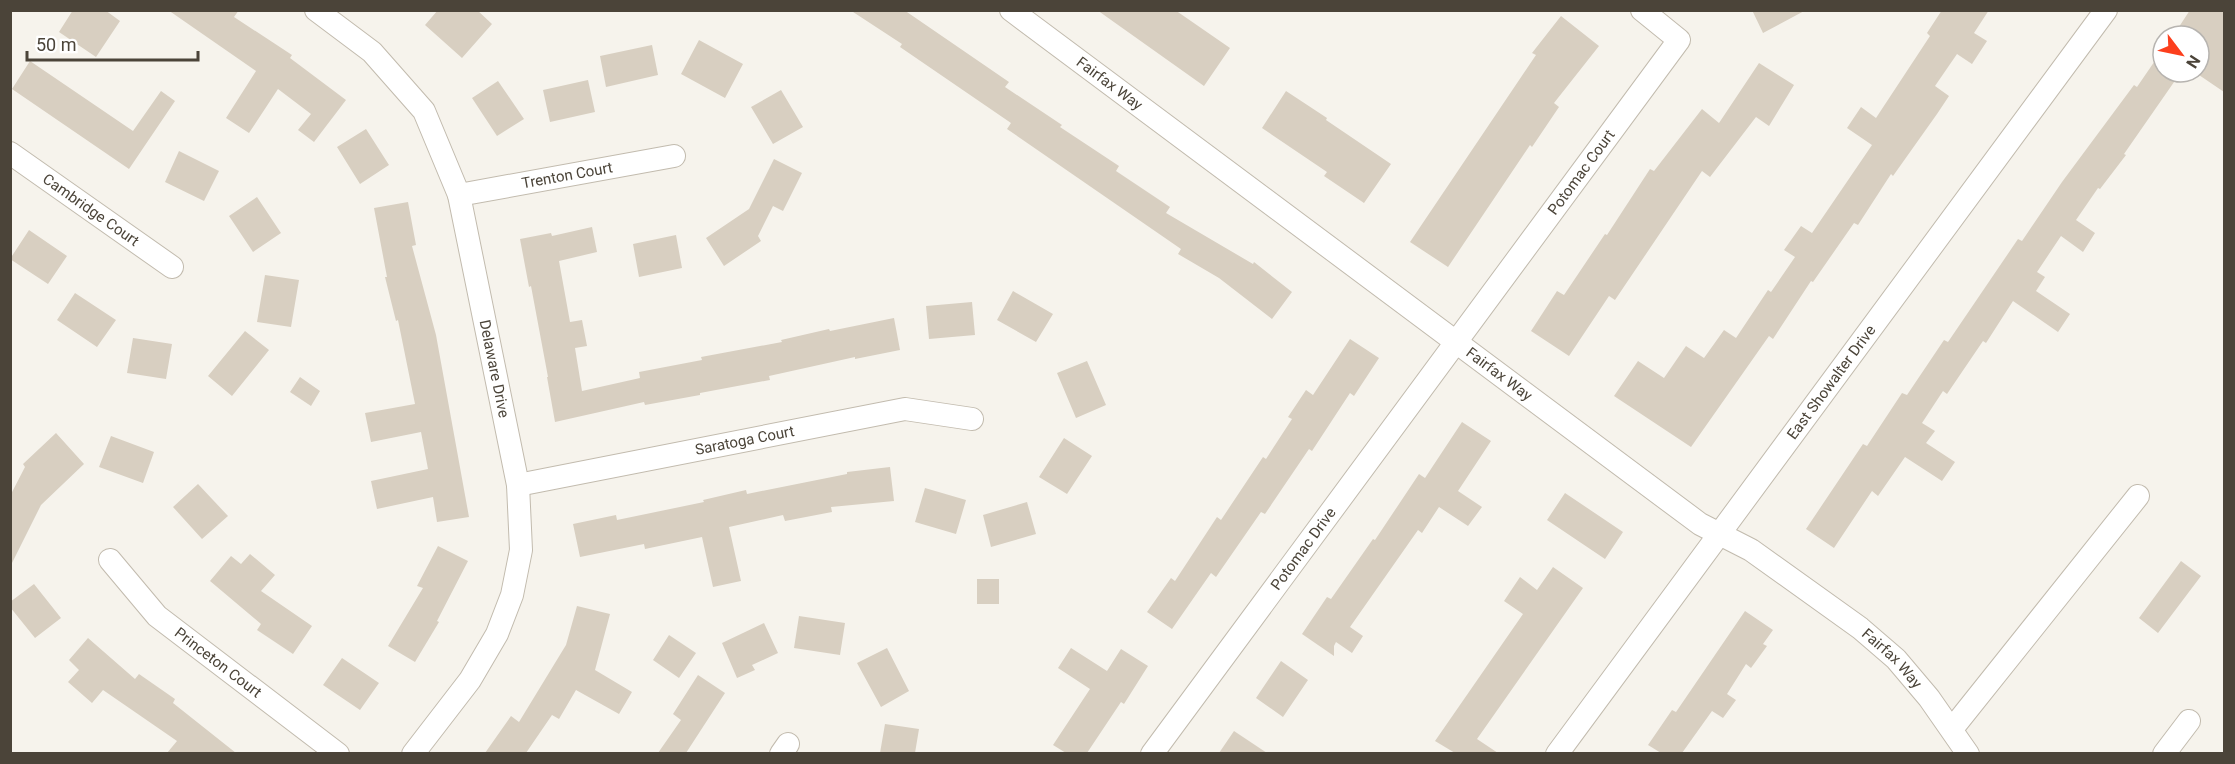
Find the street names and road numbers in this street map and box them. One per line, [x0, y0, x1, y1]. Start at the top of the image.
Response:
street label: Fairfax Way [1073, 53, 1146, 114]
street label: Potomac Court [1544, 126, 1619, 218]
street label: Trenton Court [520, 158, 614, 192]
street label: Cambridge Court [39, 170, 143, 250]
street label: Delaware Drive [476, 318, 513, 419]
street label: East Showalter Drive [1783, 322, 1879, 443]
street label: Fairfax Way [1463, 344, 1536, 405]
street label: Saratoga Court [694, 422, 796, 459]
street label: Potomac Drive [1267, 504, 1340, 594]
street label: Princeton Court [171, 624, 265, 702]
street label: Fairfax Way [1858, 625, 1926, 692]

